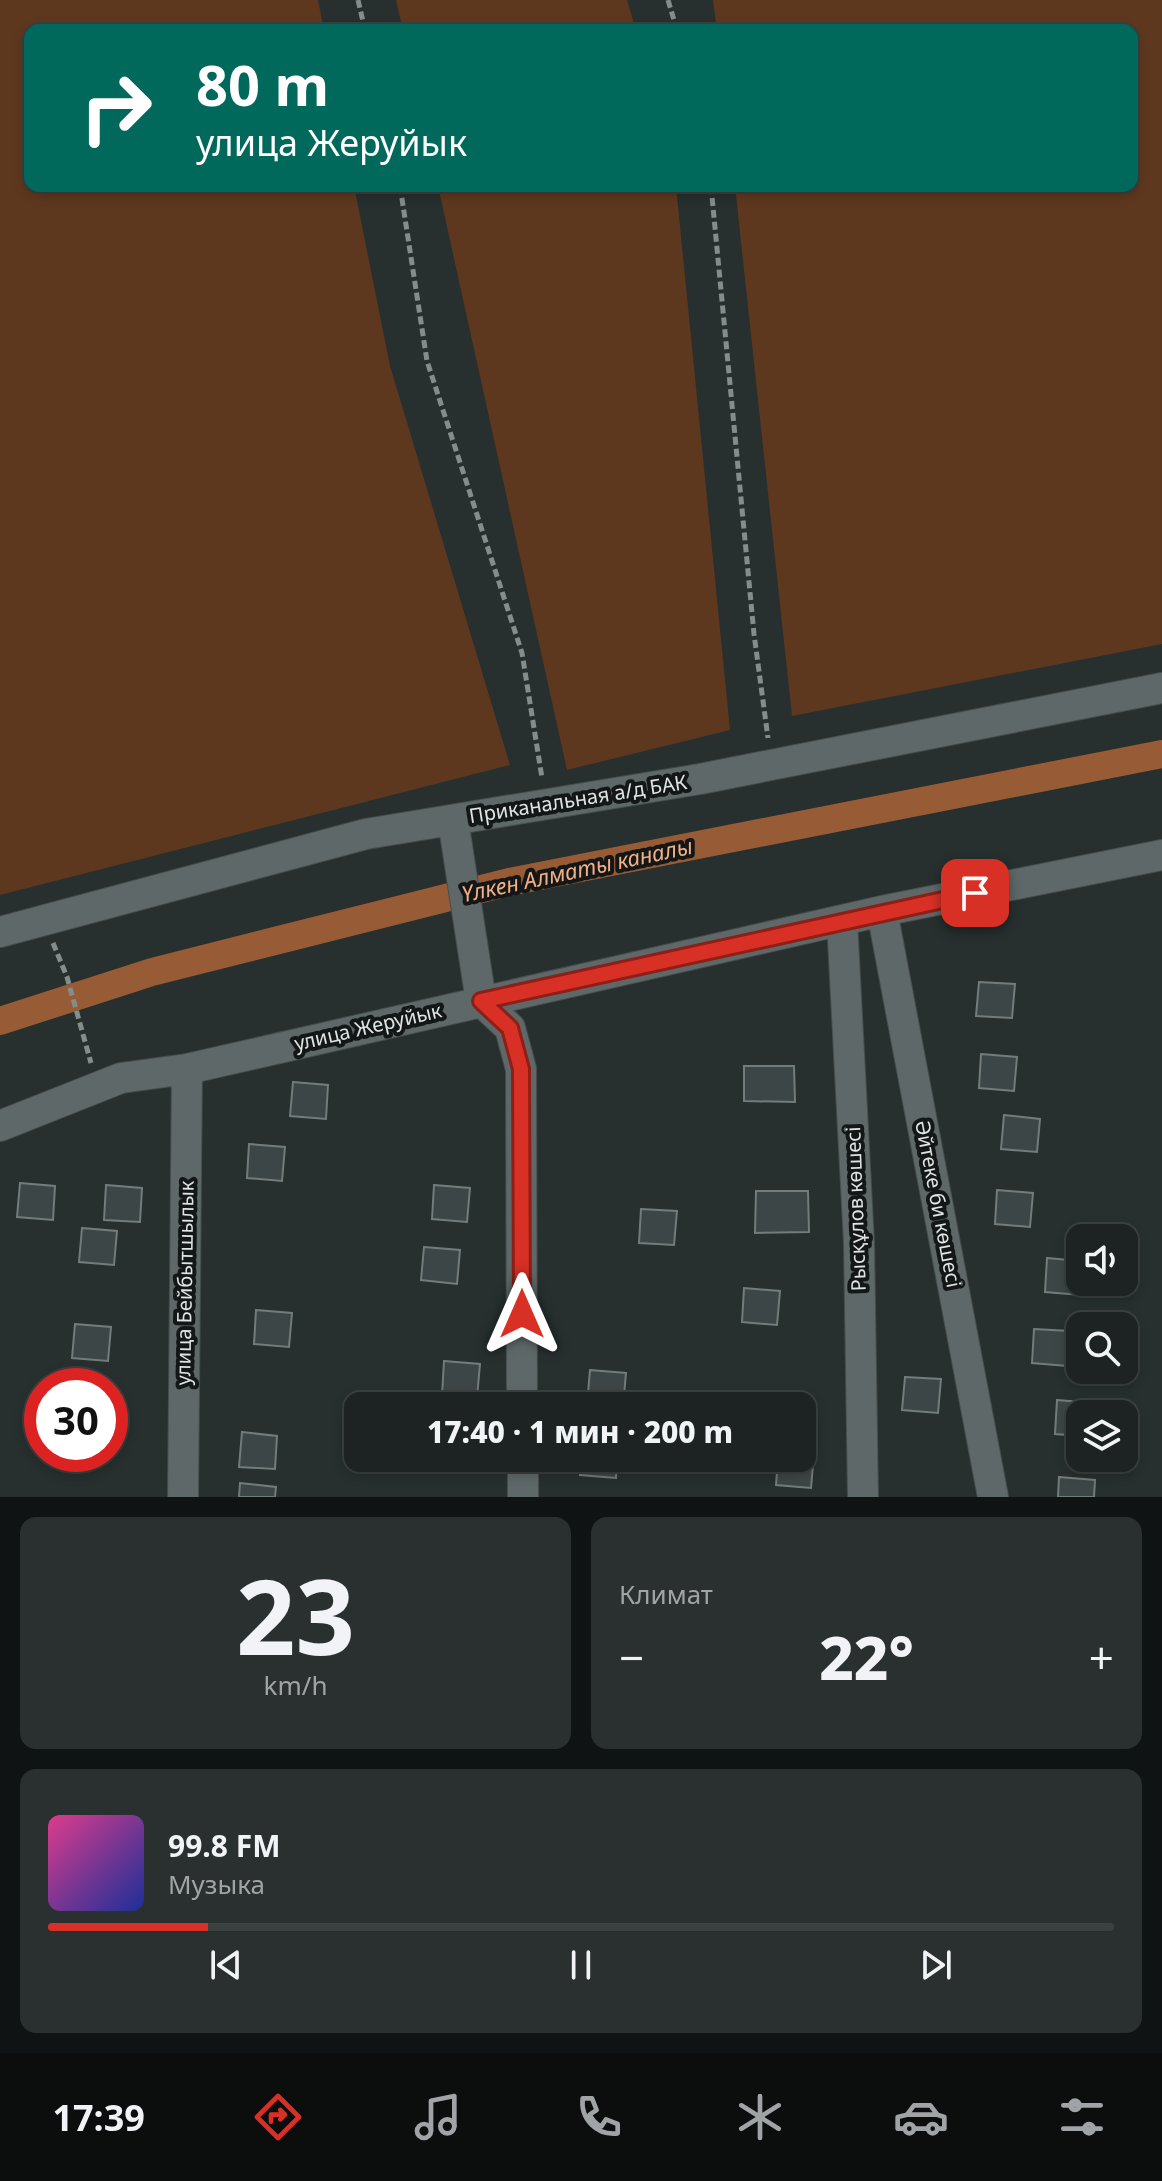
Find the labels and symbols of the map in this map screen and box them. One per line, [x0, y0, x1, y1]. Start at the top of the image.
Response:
street label: Приканальная а/д БАК [467, 768, 689, 829]
water label: Үлкен Алматы каналы [459, 830, 695, 908]
pin [941, 859, 1009, 927]
street label: улица Жеруйык [291, 996, 445, 1057]
street label: Әйтеке би көшесі [909, 1118, 968, 1290]
street label: Рысқұлов көшесі [839, 1126, 872, 1292]
street label: улица Бейбытшылык [169, 1180, 200, 1386]
position arrow [480, 1272, 564, 1356]
speed limit sign: 30 [24, 1368, 128, 1472]

